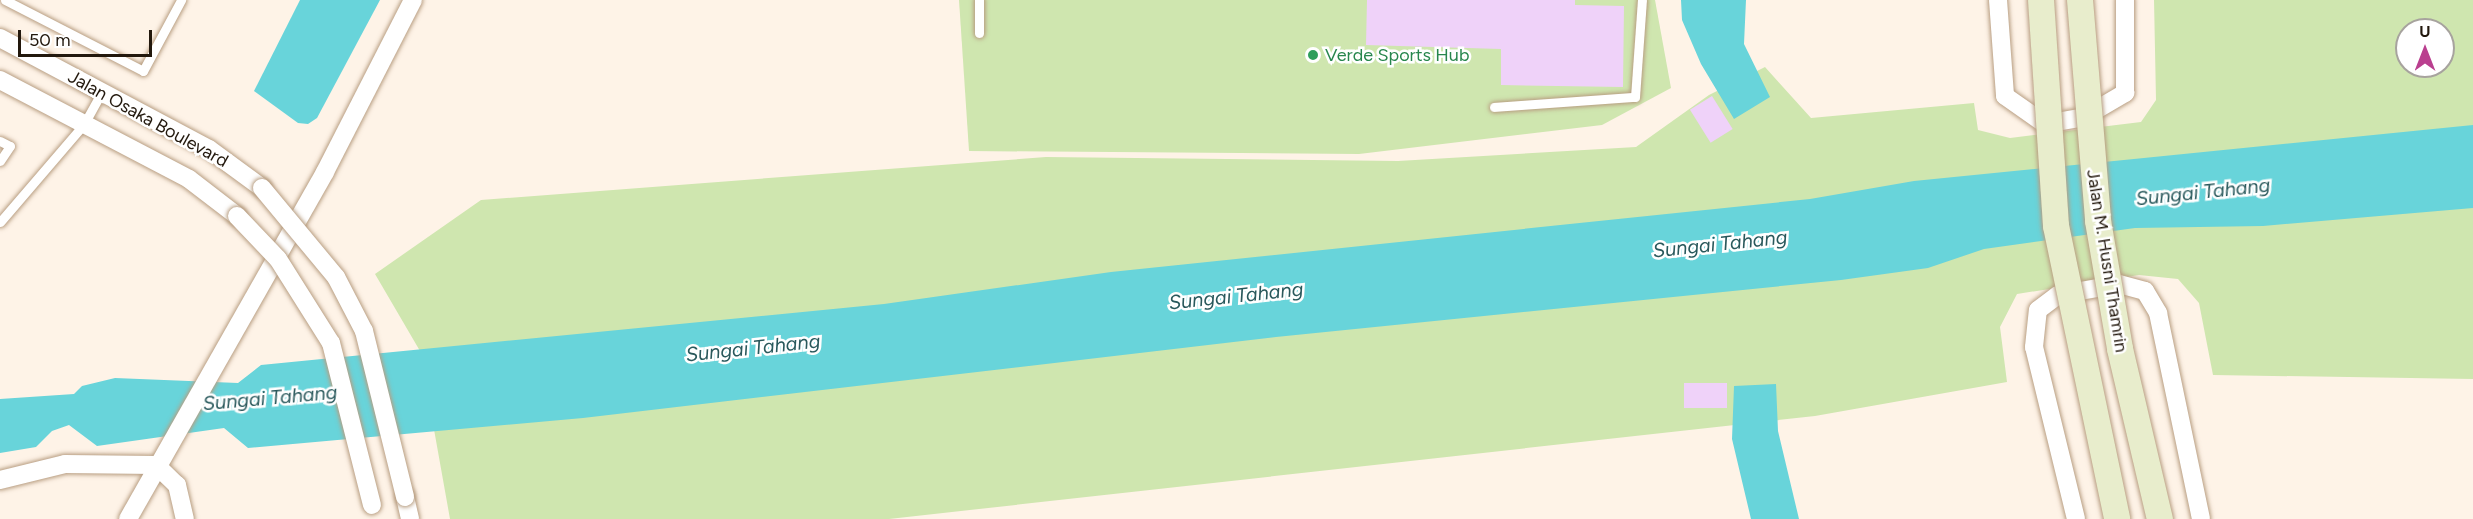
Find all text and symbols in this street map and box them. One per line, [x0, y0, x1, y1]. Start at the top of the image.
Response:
scale bar [21, 18, 154, 56]
north arrow [2395, 18, 2455, 78]
text: U [2419, 22, 2431, 41]
text: 50 m [29, 29, 71, 51]
place label: Verde Sports Hub [1325, 44, 1469, 66]
marker: Verde Sports Hub [1306, 48, 1320, 62]
street label: Jalan Osaka Boulevard [64, 66, 232, 172]
street label: Jalan M. Husni Thamrin [2082, 168, 2132, 354]
water label: Sungai Tahang [2135, 173, 2271, 211]
water label: Sungai Tahang [1652, 225, 1788, 263]
water label: Sungai Tahang [1168, 277, 1304, 315]
water label: Sungai Tahang [685, 329, 821, 367]
water label: Sungai Tahang [202, 380, 338, 416]

